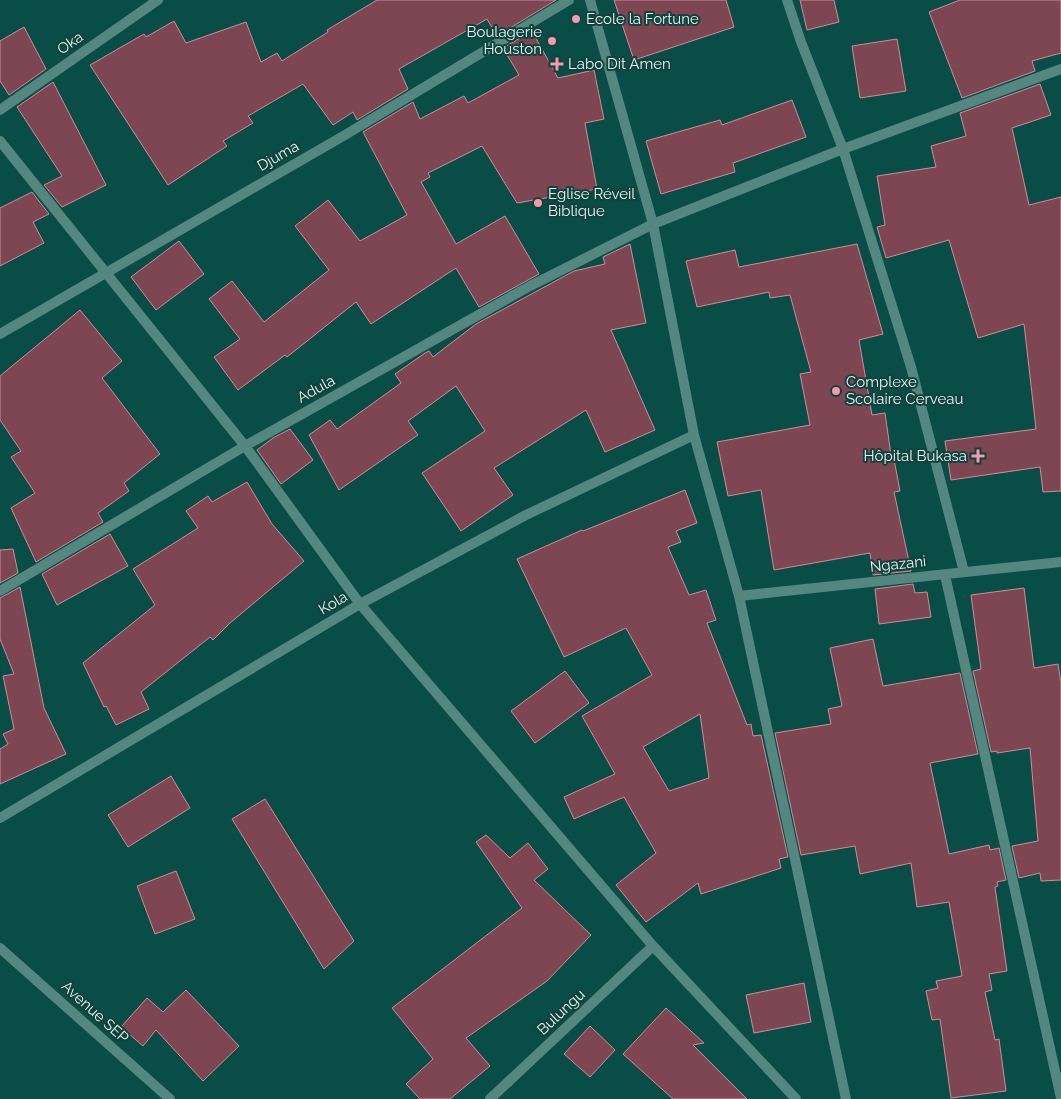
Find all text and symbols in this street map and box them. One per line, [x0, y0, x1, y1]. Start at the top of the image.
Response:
place label: Ecole la Fortune [586, 10, 699, 28]
marker: Ecole la Fortune [570, 13, 582, 25]
place label: Boulagerie Houston [467, 23, 542, 58]
street label: Oka [54, 28, 86, 58]
marker: Boulagerie Houston [546, 35, 558, 47]
place label: Labo Dit Amen [568, 55, 671, 73]
marker: Labo Dit Amen [550, 57, 564, 71]
street label: Djuma [254, 137, 302, 175]
place label: Eglise Réveil Biblique [548, 185, 636, 220]
marker: Eglise Réveil Biblique [532, 197, 544, 209]
street label: Adula [294, 371, 338, 407]
place label: Complexe Scolaire Cerveau [846, 373, 963, 408]
marker: Complexe Scolaire Cerveau [830, 385, 842, 397]
place label: Hôpital Bukasa [864, 447, 967, 465]
marker: Hôpital Bukasa [971, 449, 985, 463]
street label: Ngazani [869, 552, 927, 576]
street label: Kola [315, 587, 351, 619]
street label: Avenue SEP [58, 977, 132, 1047]
street label: Bulungu [533, 985, 589, 1039]

